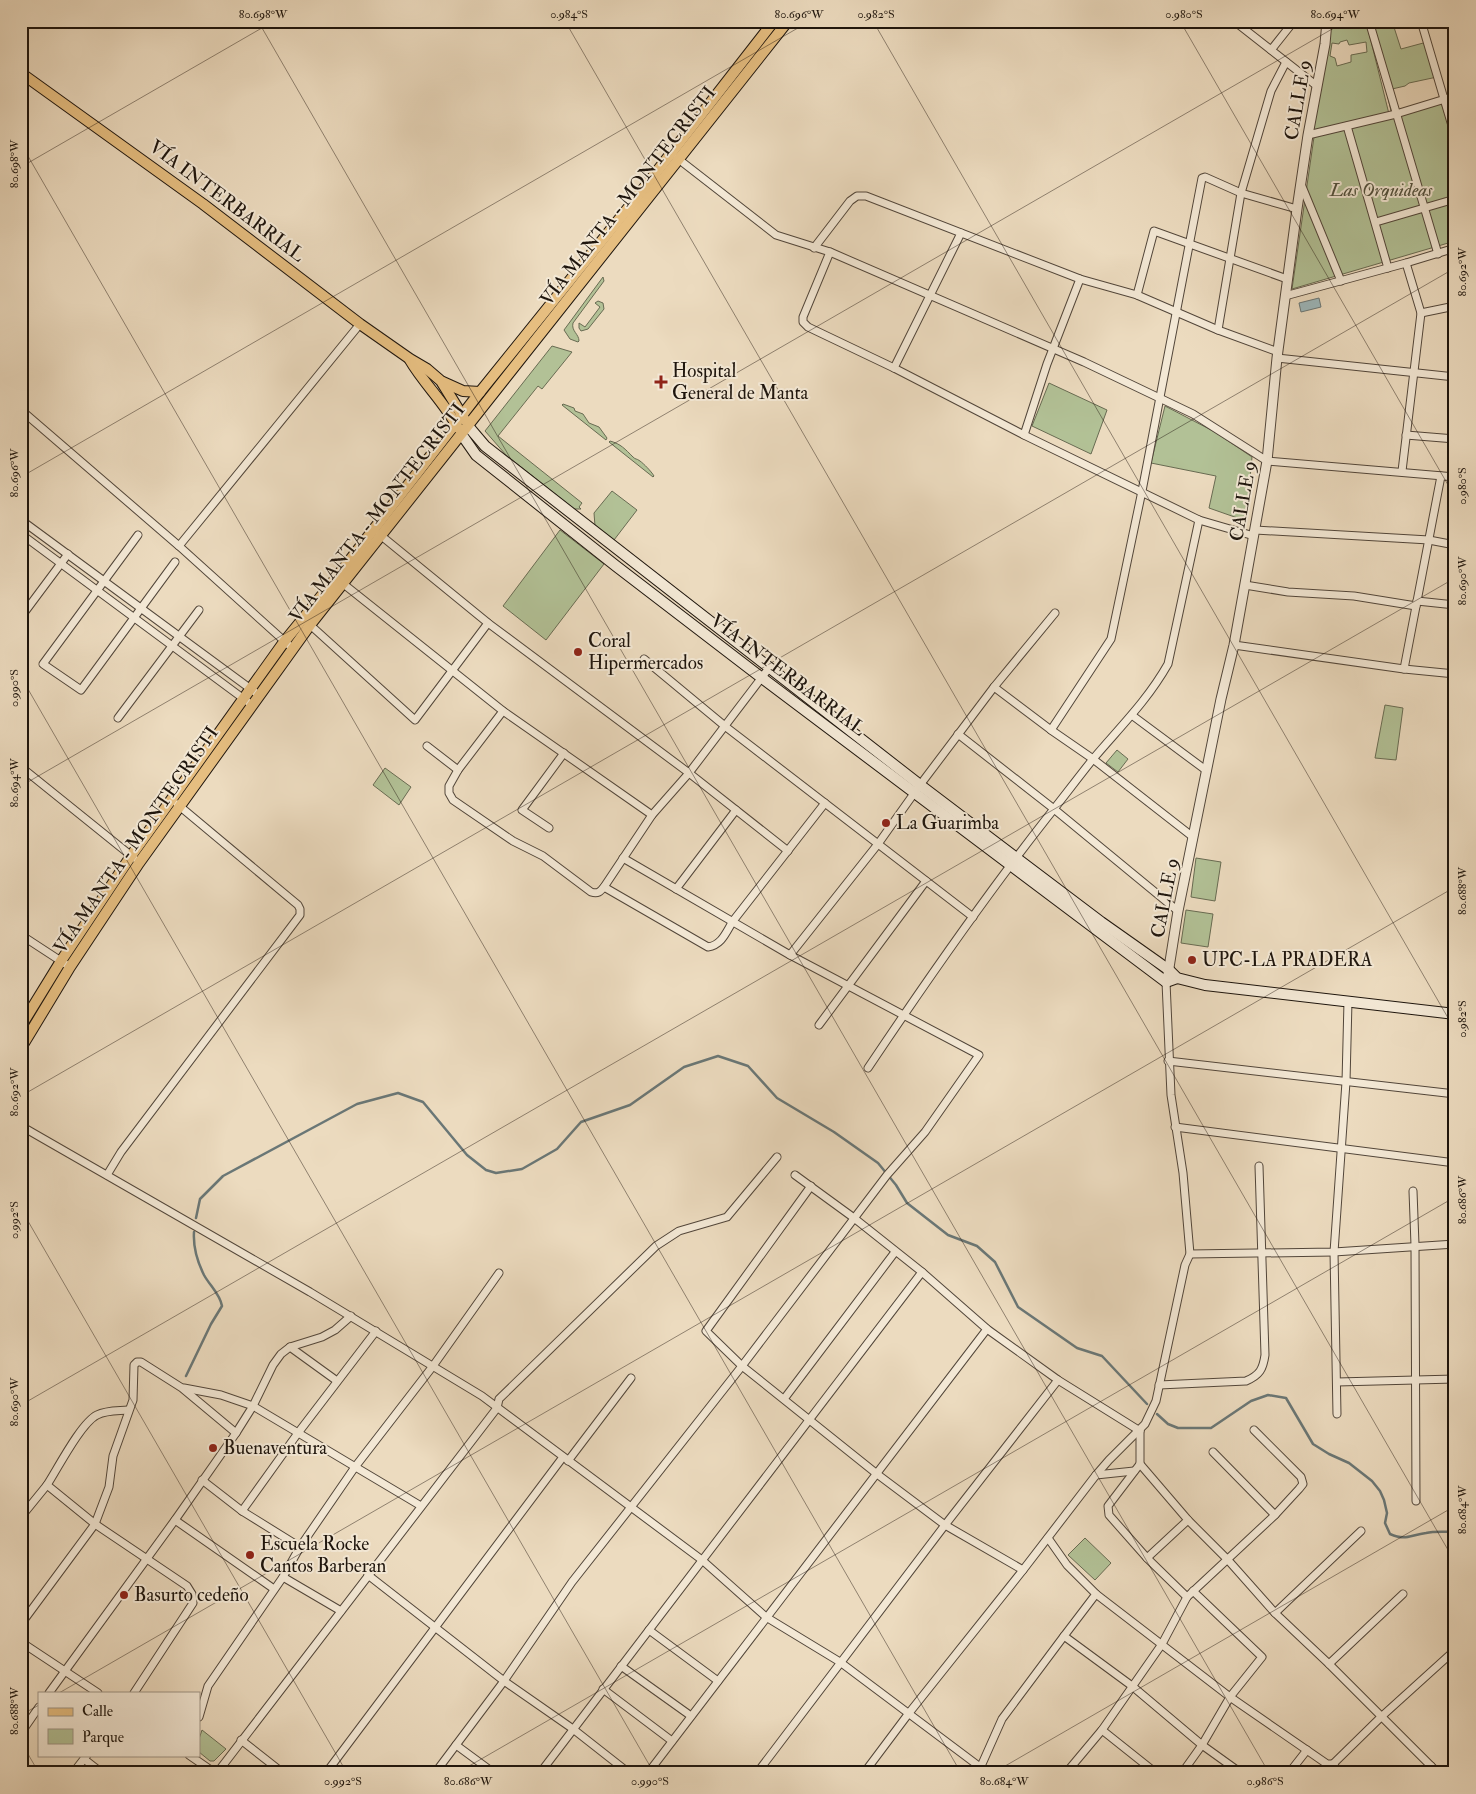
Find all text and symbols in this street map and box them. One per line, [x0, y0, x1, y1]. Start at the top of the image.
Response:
text: 80.698°W [239, 7, 288, 22]
text: 0.984°S [550, 7, 588, 22]
text: 80.696°W [775, 7, 824, 22]
text: 0.982°S [857, 7, 895, 22]
text: 0.980°S [1165, 7, 1203, 22]
text: 80.694°W [1310, 7, 1360, 22]
street label: CALLE 9 [1279, 58, 1317, 142]
street label: VÍA MANTA - MONTECRISTI [533, 80, 721, 311]
street label: VÍA INTERBARRIAL [144, 133, 311, 267]
text: 80.698°W [7, 139, 22, 188]
park label: Las Orquideas [1329, 178, 1433, 202]
text: 80.692°W [1455, 247, 1470, 296]
place label: Hospital General de Manta [672, 359, 809, 405]
marker: Hospital General de Manta [654, 375, 668, 389]
street label: VÍA MANTA - MONTECRISTI [282, 397, 470, 628]
text: 80.696°W [7, 448, 22, 497]
street label: CALLE 9 [1224, 459, 1262, 543]
text: 0.980°S [1455, 467, 1470, 505]
text: 80.690°W [1455, 556, 1470, 605]
street label: VÍA INTERBARRIAL [705, 607, 872, 741]
place label: Coral Hipermercados [588, 629, 703, 676]
marker: Coral Hipermercados [572, 646, 584, 658]
text: 0.990°S [7, 669, 22, 707]
street label: VÍA MANTA - MONTECRISTI [46, 721, 224, 958]
text: 80.694°W [7, 758, 22, 808]
place label: La Guarimba [896, 811, 999, 835]
marker: La Guarimba [880, 817, 892, 829]
street label: CALLE 9 [1145, 856, 1185, 940]
text: 80.688°W [1455, 866, 1470, 915]
place label: UPC-LA PRADERA [1202, 948, 1373, 972]
marker: UPC-LA PRADERA [1186, 954, 1198, 966]
text: 0.982°S [1455, 1000, 1470, 1038]
text: 80.692°W [7, 1067, 22, 1116]
text: 80.686°W [1455, 1175, 1470, 1224]
text: 0.992°S [7, 1201, 22, 1239]
text: 80.690°W [7, 1377, 22, 1426]
place label: Buenaventura [223, 1436, 327, 1460]
marker: Buenaventura [207, 1442, 219, 1454]
text: 80.684°W [1455, 1485, 1470, 1534]
place label: Escuela Rocke Cantos Barberan [260, 1532, 387, 1578]
marker: Escuela Rocke Cantos Barberan [244, 1549, 256, 1561]
place label: Basurto cedeño [134, 1583, 249, 1607]
marker: Basurto cedeño [118, 1589, 130, 1601]
text: 80.688°W [7, 1686, 22, 1735]
legend [38, 1692, 200, 1756]
text: Calle [82, 1702, 113, 1721]
text: Parque [82, 1728, 124, 1747]
text: 0.992°S [324, 1774, 362, 1789]
text: 80.686°W [444, 1774, 493, 1789]
text: 0.990°S [631, 1774, 669, 1789]
text: 80.684°W [980, 1774, 1029, 1789]
text: 0.986°S [1246, 1774, 1284, 1789]

